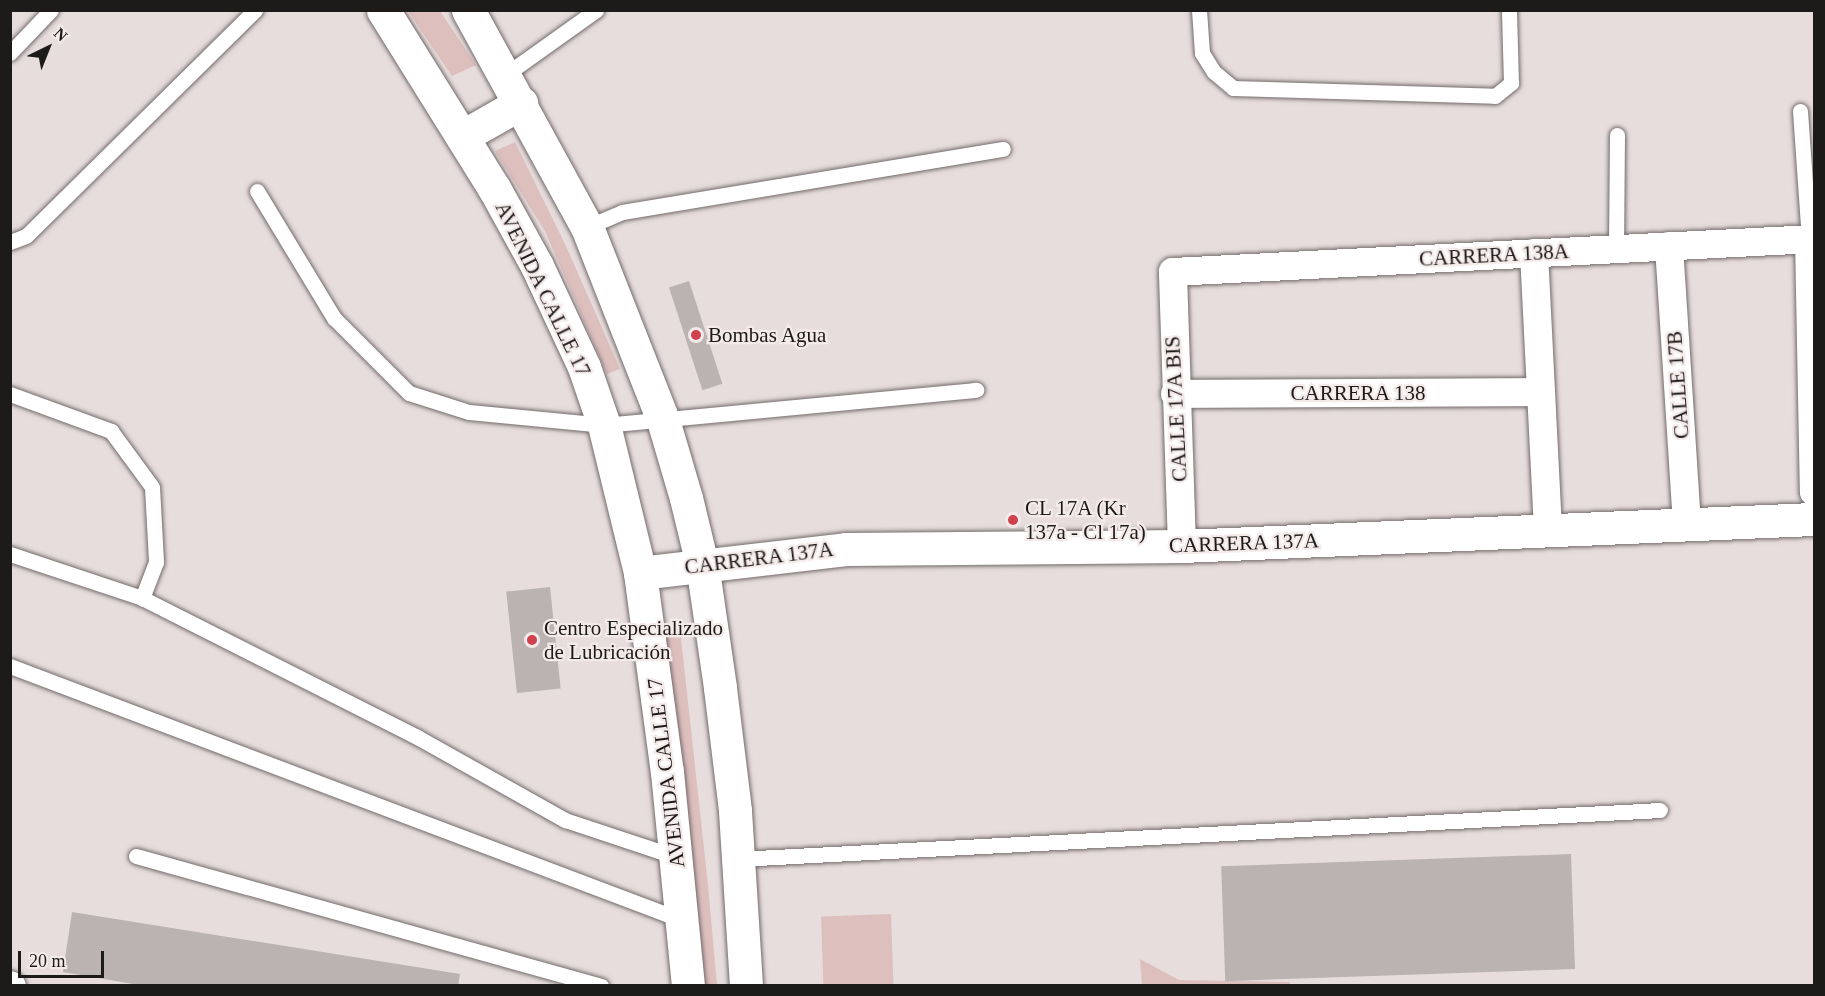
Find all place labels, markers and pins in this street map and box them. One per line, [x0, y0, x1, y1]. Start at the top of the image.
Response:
place label: Bombas Agua [708, 322, 828, 348]
marker: Bombas Agua [689, 328, 703, 342]
place label: CL 17A (Kr 137a - Cl 17a) [1025, 495, 1146, 545]
marker: CL 17A (Kr 137a - Cl 17a) [1006, 513, 1020, 527]
place label: Centro Especializado de Lubricación [544, 615, 723, 665]
marker: Centro Especializado de Lubricación [525, 633, 539, 647]

